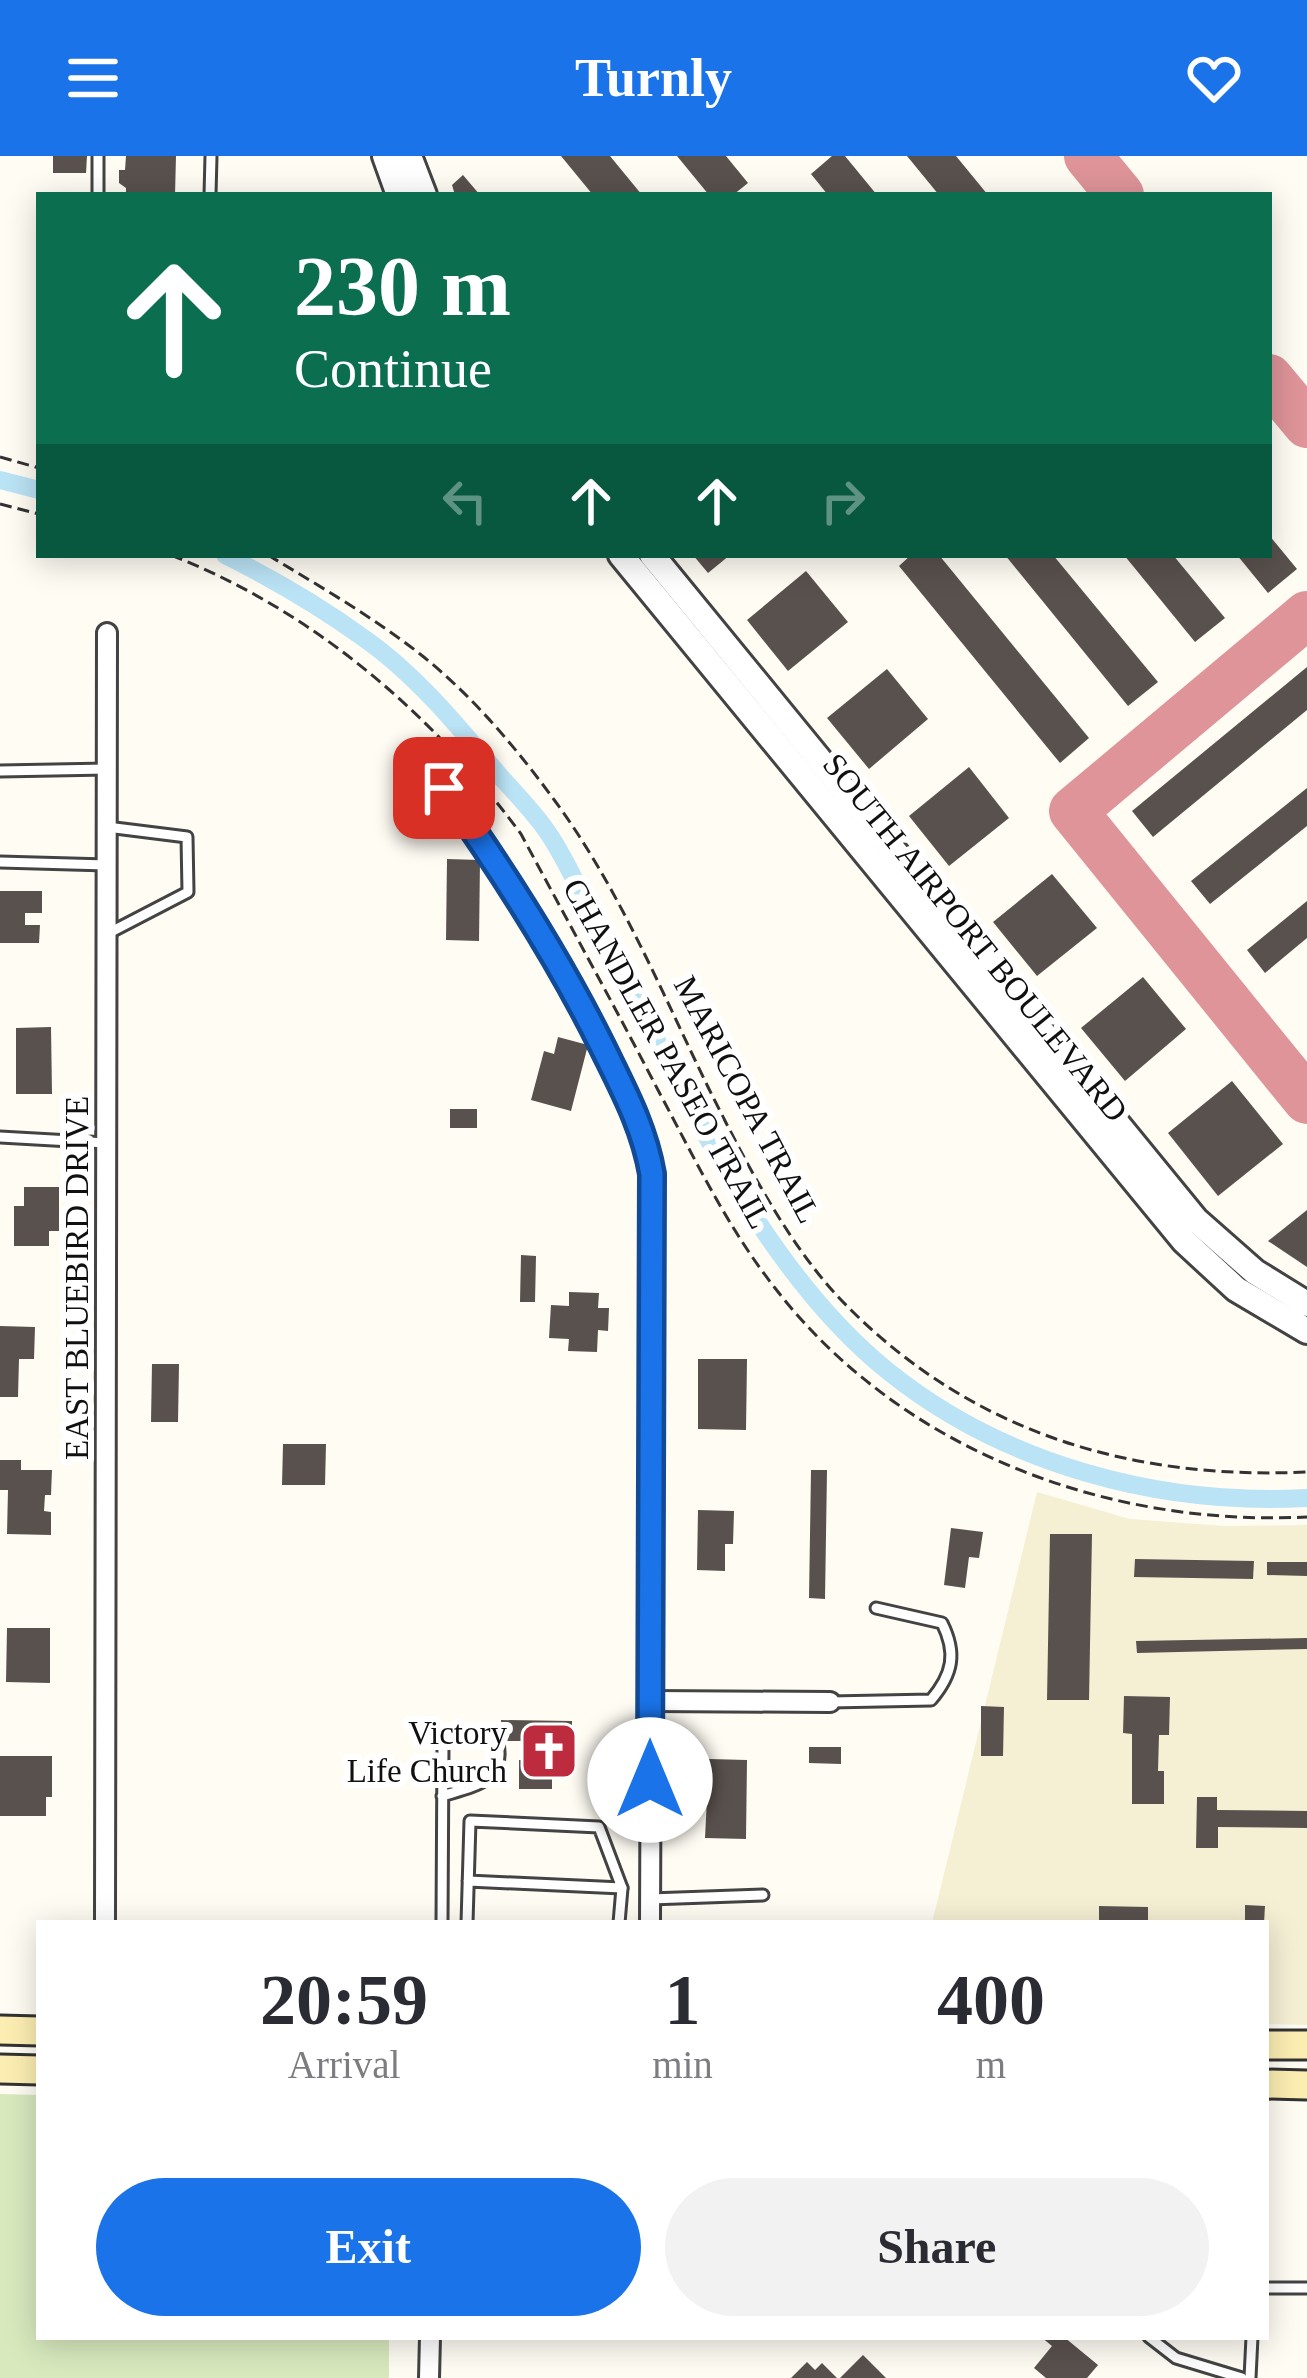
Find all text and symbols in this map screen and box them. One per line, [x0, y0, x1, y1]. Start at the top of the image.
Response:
icon: menu [60, 45, 126, 111]
icon: heart [1181, 45, 1247, 111]
text: Turnly [575, 48, 732, 108]
icon: ahead [96, 240, 252, 396]
text: 230 m [294, 240, 511, 333]
text: Continue [294, 339, 492, 399]
icon: left [432, 468, 498, 534]
icon: ahead [558, 468, 624, 534]
icon: ahead [684, 468, 750, 534]
icon: right [810, 468, 876, 534]
pin [393, 737, 495, 839]
street label: SOUTH AIRPORT BOULEVARD [816, 747, 1135, 1129]
icon: arrive [411, 755, 477, 821]
street label: CHANDLER PASEO TRAIL [556, 872, 778, 1235]
street label: MARICOPA TRAIL [667, 970, 827, 1229]
street label: EAST BLUEBIRD DRIVE [59, 1096, 95, 1460]
place label: Victory Life Church [347, 1715, 508, 1789]
position arrow [587, 1717, 713, 1843]
church icon: Victory Life Church [518, 1720, 580, 1782]
text: 20:59 [260, 1960, 428, 2040]
text: 1 [664, 1960, 700, 2040]
text: 400 [937, 1960, 1045, 2040]
text: Arrival [288, 2043, 400, 2086]
text: min [652, 2043, 713, 2086]
text: m [976, 2043, 1006, 2086]
button: Exit [96, 2178, 641, 2316]
button: Share [665, 2178, 1209, 2316]

